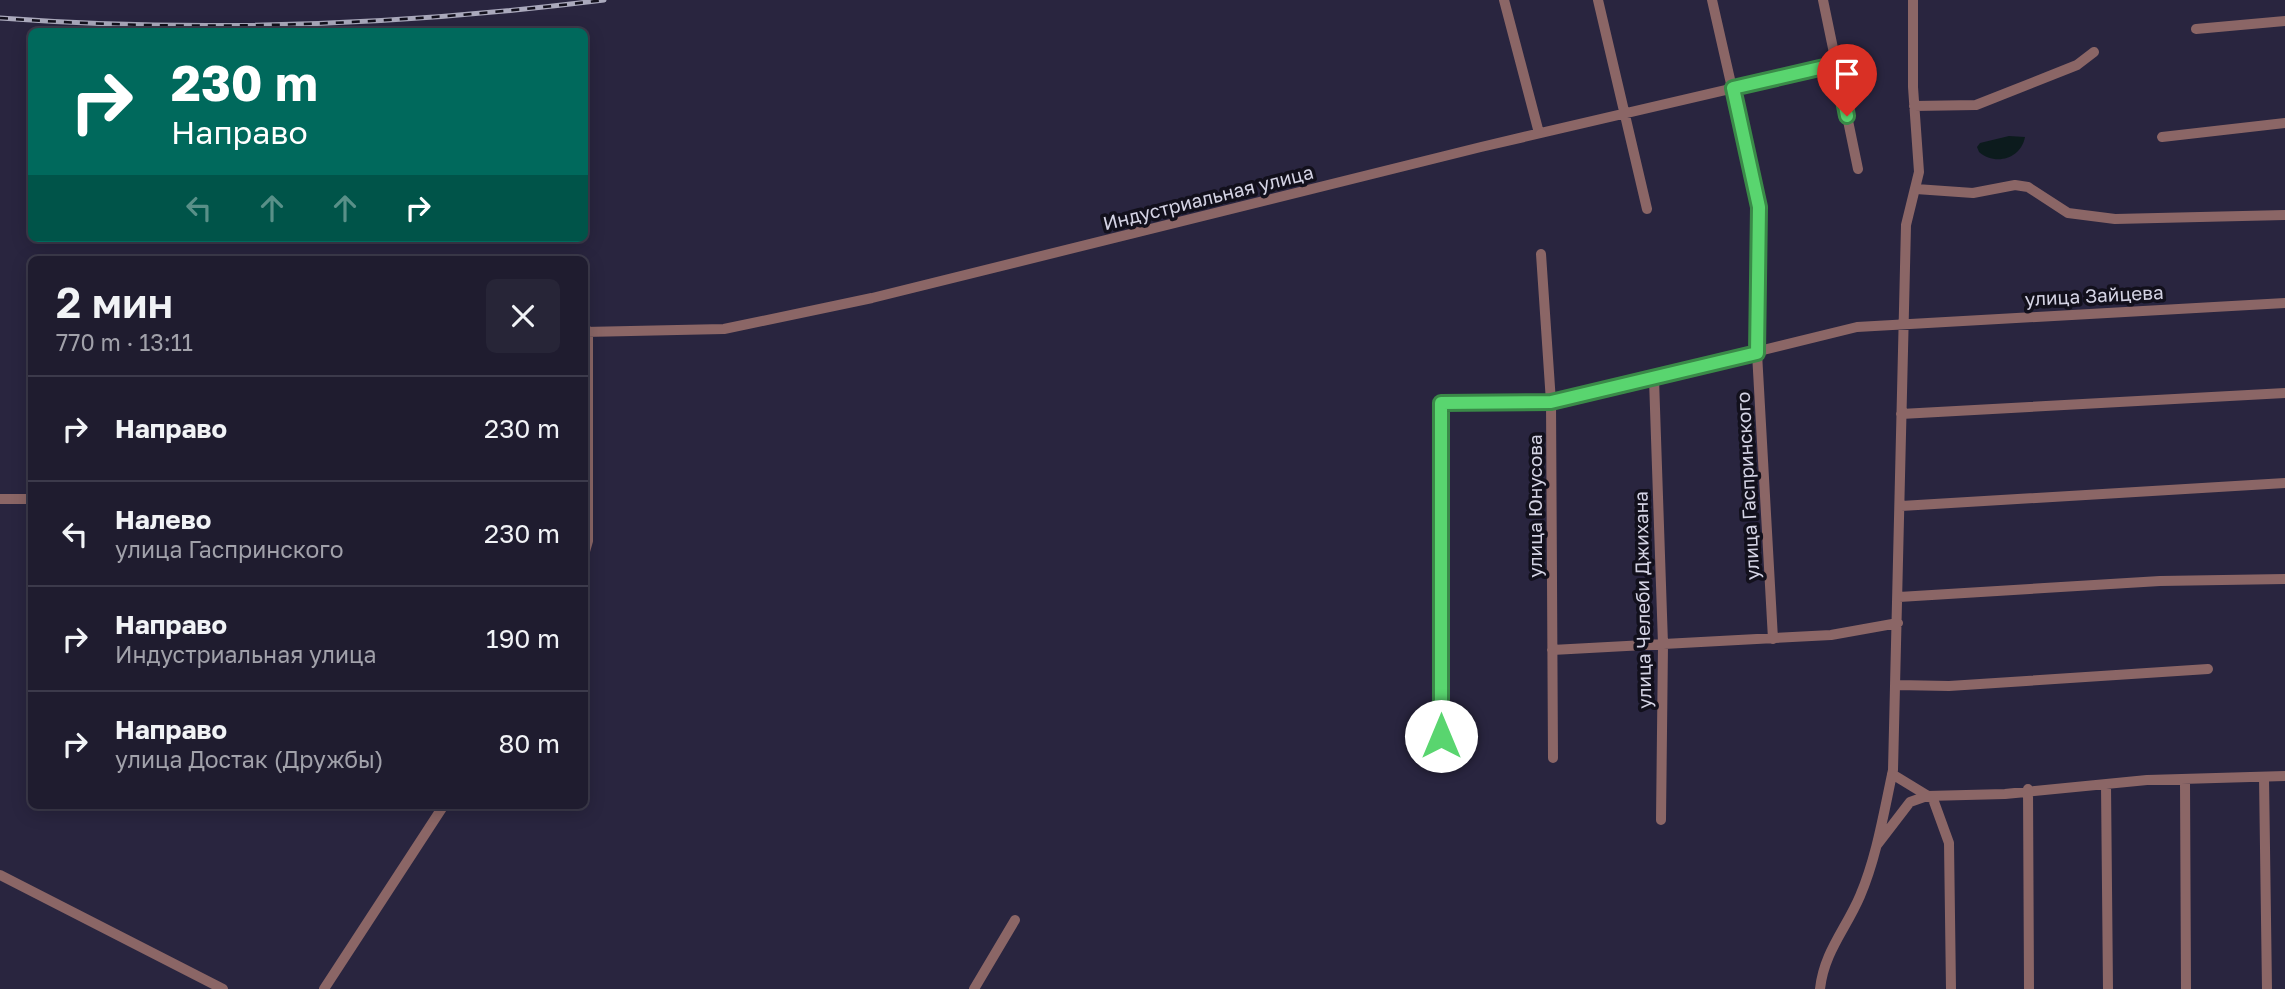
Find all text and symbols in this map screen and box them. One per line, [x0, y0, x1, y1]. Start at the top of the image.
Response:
pin [1817, 44, 1877, 116]
text: 230 m [171, 53, 318, 112]
icon: arrive [1828, 55, 1866, 93]
icon: right [56, 56, 147, 147]
text: Направо [171, 113, 308, 151]
street label: Индустриальная улица [1100, 160, 1316, 234]
icon: left [180, 189, 218, 227]
icon: ahead [253, 189, 291, 227]
icon: ahead [326, 189, 364, 227]
icon: right [399, 189, 437, 227]
text: 2 мин [56, 277, 173, 327]
button: close [486, 279, 560, 353]
street label: улица Зайцева [2024, 280, 2164, 310]
text: 770 m · 13:11 [56, 328, 193, 356]
street label: улица Гаспринского [1731, 391, 1763, 581]
icon: right [56, 410, 94, 448]
text: Направо [115, 413, 227, 444]
text: 230 m [484, 413, 560, 444]
street label: улица Юнусова [1523, 434, 1546, 578]
street label: улица Челеби Джихана [1629, 491, 1655, 709]
text: Налево [115, 504, 211, 535]
icon: left [56, 515, 94, 553]
text: 230 m [484, 518, 560, 549]
text: улица Гаспринского [115, 535, 344, 563]
text: Направо [115, 609, 227, 640]
icon: right [56, 620, 94, 658]
text: 190 m [486, 623, 560, 654]
text: Индустриальная улица [115, 640, 376, 668]
position arrow [1404, 699, 1478, 773]
text: Направо [115, 714, 227, 745]
icon: right [56, 725, 94, 763]
text: 80 m [499, 728, 560, 759]
text: улица Достак (Дружбы) [115, 745, 384, 773]

